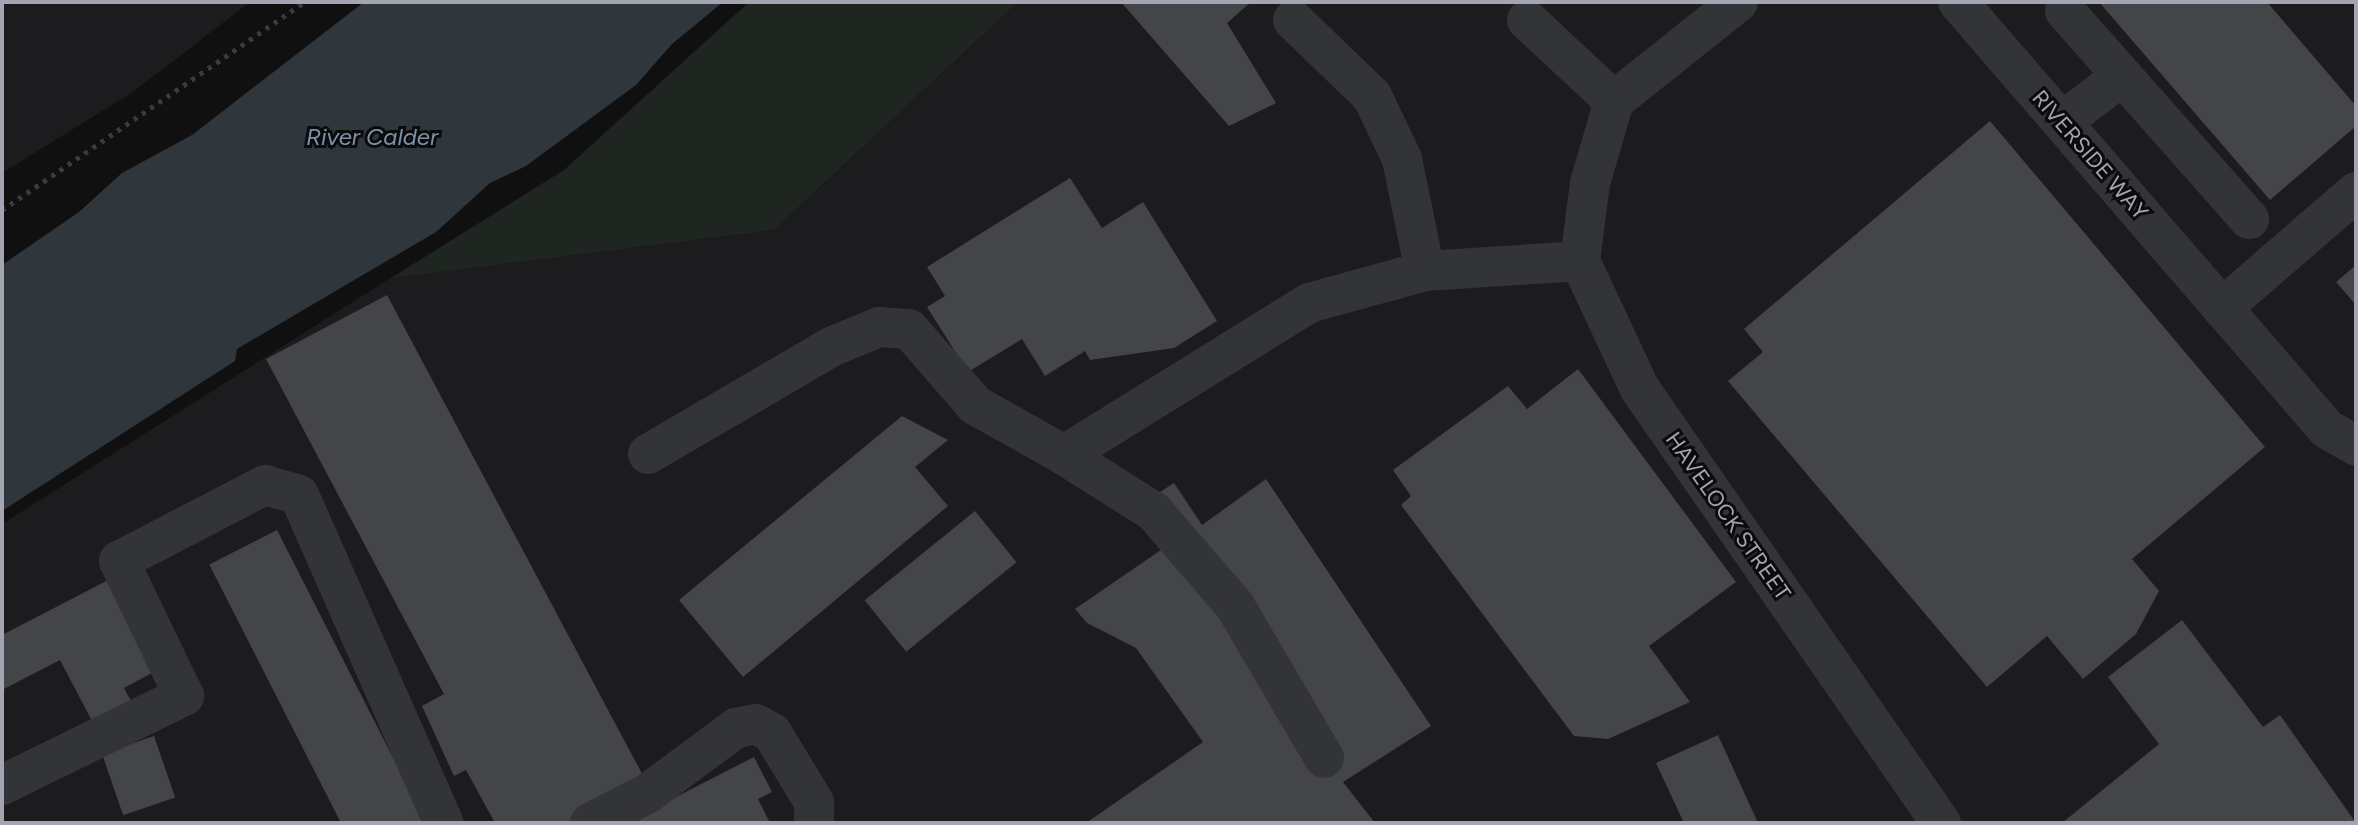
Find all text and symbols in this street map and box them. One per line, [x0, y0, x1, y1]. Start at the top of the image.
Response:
street label: RIVERSIDE WAY [2027, 85, 2153, 225]
water label: River Calder [306, 123, 438, 151]
street label: HAVELOCK STREET [1660, 427, 1796, 605]

